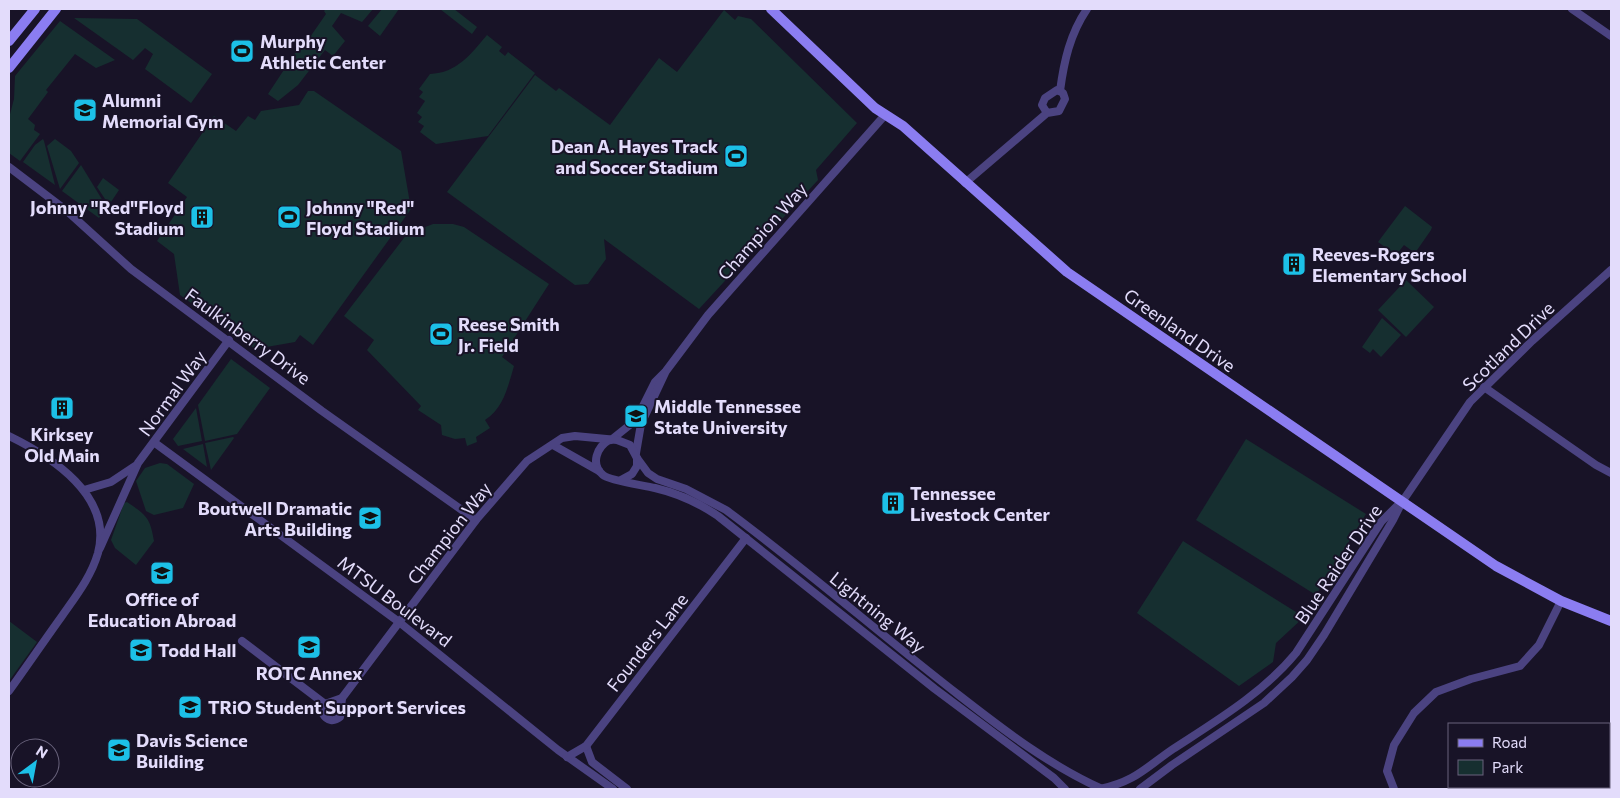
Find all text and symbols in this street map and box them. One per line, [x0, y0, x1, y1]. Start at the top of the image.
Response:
place label: Murphy Athletic Center [260, 30, 387, 73]
sports icon: Murphy Athletic Center [229, 38, 255, 64]
place label: Alumni Memorial Gym [102, 89, 224, 132]
school or university icon: Alumni Memorial Gym [72, 97, 98, 123]
place label: Dean A. Hayes Track and Soccer Stadium [551, 135, 719, 178]
sports icon: Dean A. Hayes Track and Soccer Stadium [723, 143, 749, 169]
street label: Champion Way [713, 178, 811, 284]
place label: Johnny "Red"Floyd Stadium [30, 196, 184, 239]
place label: Johnny "Red" Floyd Stadium [306, 196, 424, 239]
building icon: Johnny "Red"Floyd Stadium [189, 204, 215, 230]
sports icon: Johnny "Red" Floyd Stadium [276, 204, 302, 230]
place label: Reeves-Rogers Elementary School [1312, 243, 1467, 286]
building icon: Reeves-Rogers Elementary School [1281, 251, 1307, 277]
street label: Faulkinberry Drive [181, 283, 315, 389]
street label: Greenland Drive [1120, 283, 1240, 377]
street label: Scotland Drive [1458, 297, 1558, 395]
place label: Reese Smith Jr. Field [458, 313, 560, 356]
sports icon: Reese Smith Jr. Field [428, 321, 454, 347]
street label: Normal Way [134, 346, 210, 440]
building icon: Kirksey Old Main [49, 395, 75, 421]
place label: Middle Tennessee State University [654, 395, 801, 438]
school or university icon: Middle Tennessee State University [623, 403, 649, 429]
place label: Kirksey Old Main [24, 423, 100, 466]
street label: Champion Way [402, 478, 496, 588]
place label: Tennessee Livestock Center [910, 482, 1051, 525]
building icon: Tennessee Livestock Center [880, 490, 906, 516]
place label: Boutwell Dramatic Arts Building [198, 497, 352, 540]
street label: Blue Raider Drive [1290, 500, 1386, 628]
school or university icon: Boutwell Dramatic Arts Building [357, 505, 383, 531]
street label: MTSU Boulevard [334, 551, 456, 651]
school or university icon: Office of Education Abroad [149, 560, 175, 586]
street label: Lightning Way [826, 567, 930, 657]
place label: Office of Education Abroad [88, 588, 236, 631]
street label: Founders Lane [602, 588, 692, 696]
school or university icon: ROTC Annex [296, 634, 322, 660]
school or university icon: Todd Hall [128, 637, 154, 663]
place label: Todd Hall [158, 639, 236, 661]
place label: ROTC Annex [256, 662, 362, 684]
school or university icon: TRiO Student Support Services [177, 694, 203, 720]
place label: TRiO Student Support Services [208, 696, 466, 718]
legend [1448, 723, 1610, 788]
place label: Davis Science Building [136, 729, 248, 772]
text: Road [1492, 733, 1527, 751]
school or university icon: Davis Science Building [106, 737, 132, 763]
north arrow [10, 738, 60, 788]
text: N [33, 742, 51, 762]
text: Park [1492, 758, 1523, 776]

